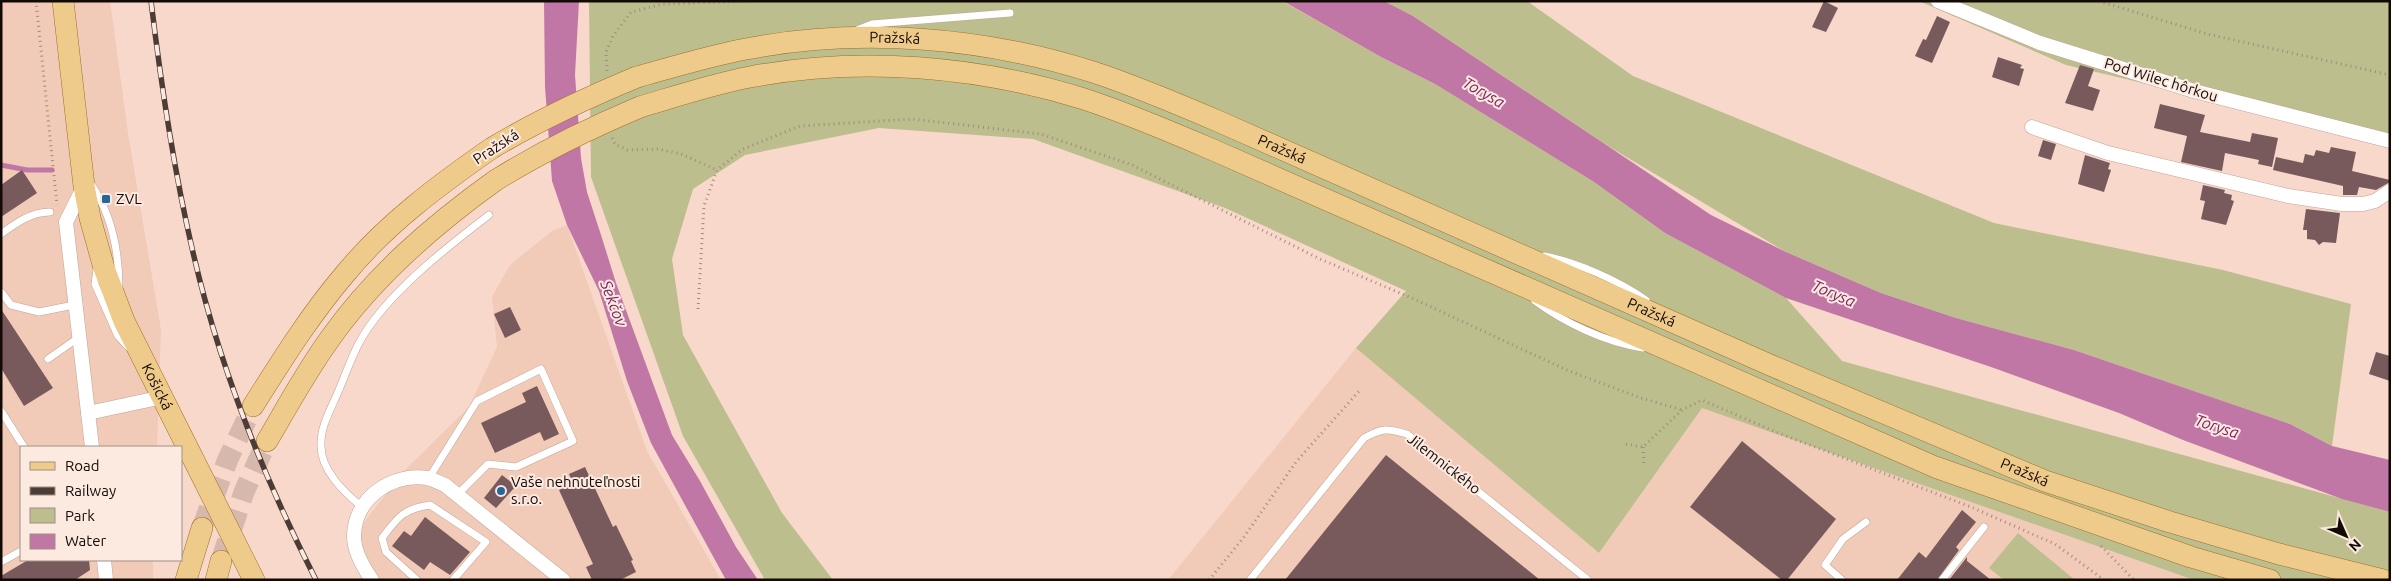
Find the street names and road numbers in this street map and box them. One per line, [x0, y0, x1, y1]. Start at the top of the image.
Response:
street label: Pražská [869, 28, 921, 47]
street label: Pod Wilec hôrkou [2102, 54, 2220, 105]
street label: Pražská [470, 126, 522, 168]
street label: Pražská [1255, 131, 1309, 167]
street label: Pražská [1625, 294, 1678, 330]
street label: Košická [139, 360, 176, 413]
street label: Jilemnického [1404, 430, 1484, 497]
street label: Pražská [1998, 454, 2052, 490]

